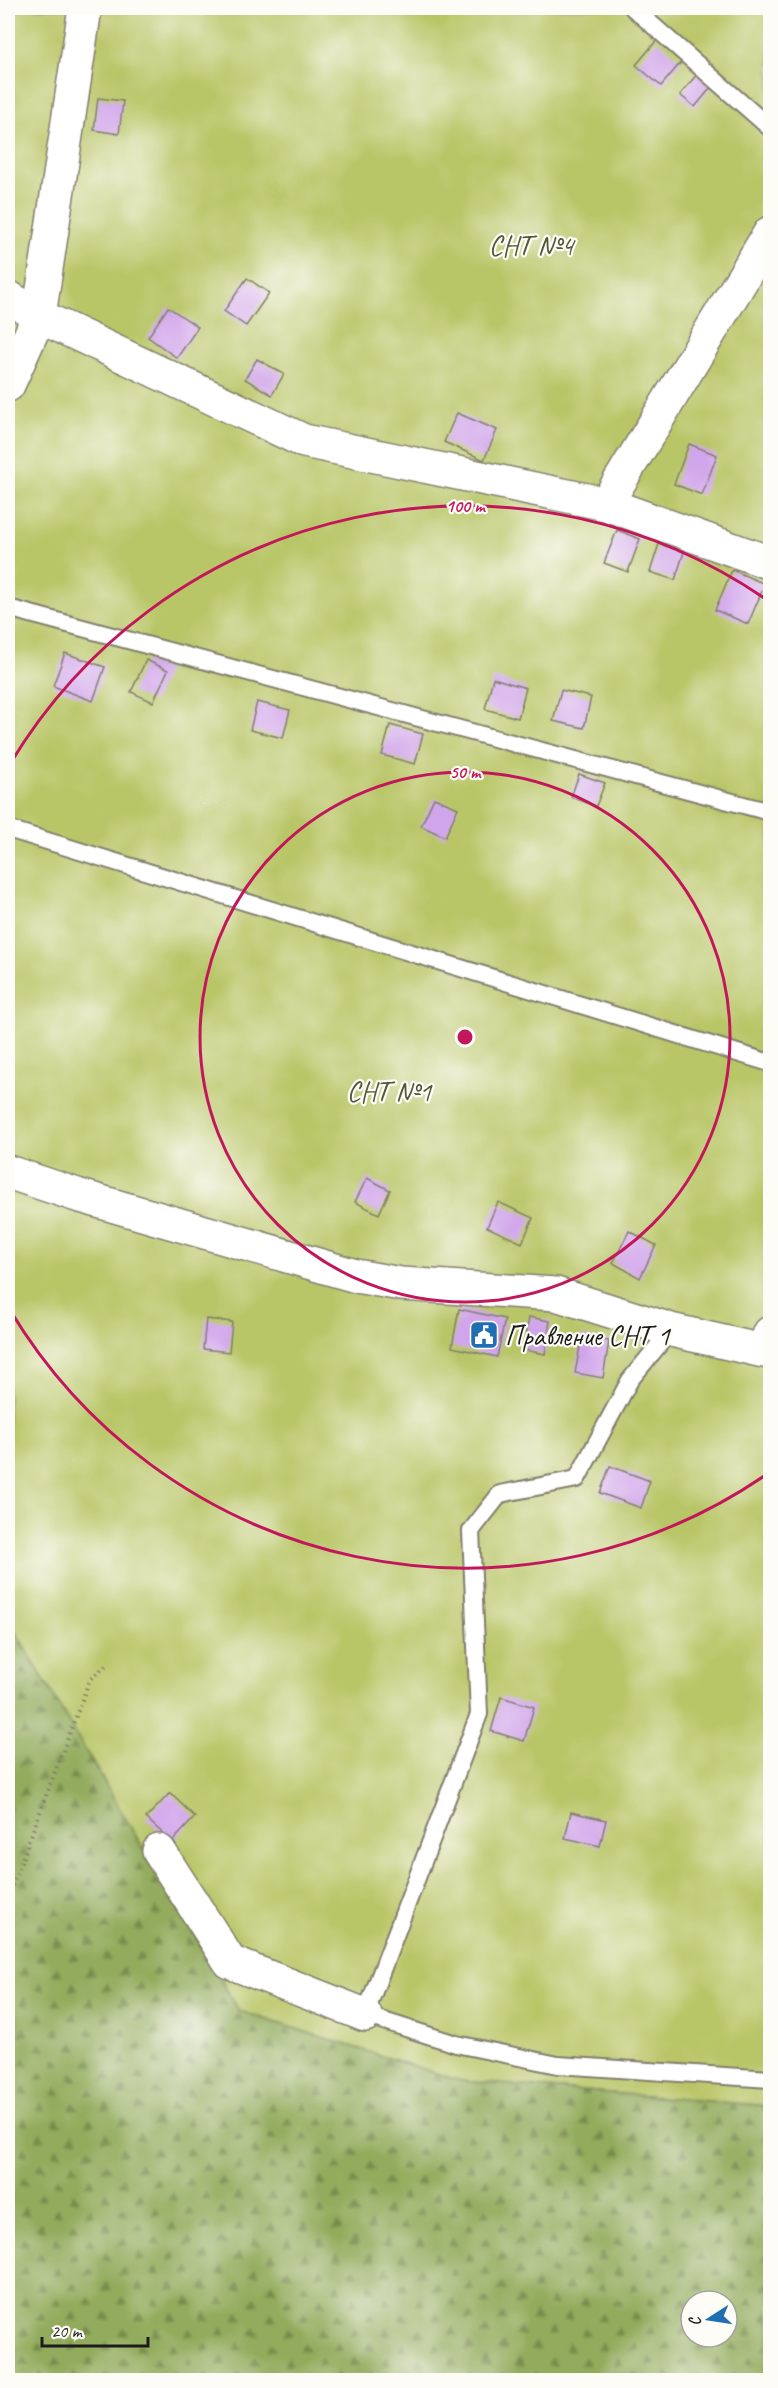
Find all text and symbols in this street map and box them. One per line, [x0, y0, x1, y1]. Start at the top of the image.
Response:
park label: СНТ №4 [489, 228, 576, 263]
text: 100 m [446, 495, 486, 517]
text: 50 m [450, 761, 482, 783]
centre of rings [455, 1027, 475, 1047]
park label: СНТ №1 [347, 1074, 433, 1109]
place label: Правление СНТ 1 [505, 1318, 671, 1353]
public building icon: Правление СНТ 1 [468, 1319, 500, 1351]
north arrow [679, 2289, 739, 2349]
scale bar [42, 2310, 148, 2348]
text: С [684, 2314, 706, 2328]
text: 20 m [51, 2320, 84, 2342]

